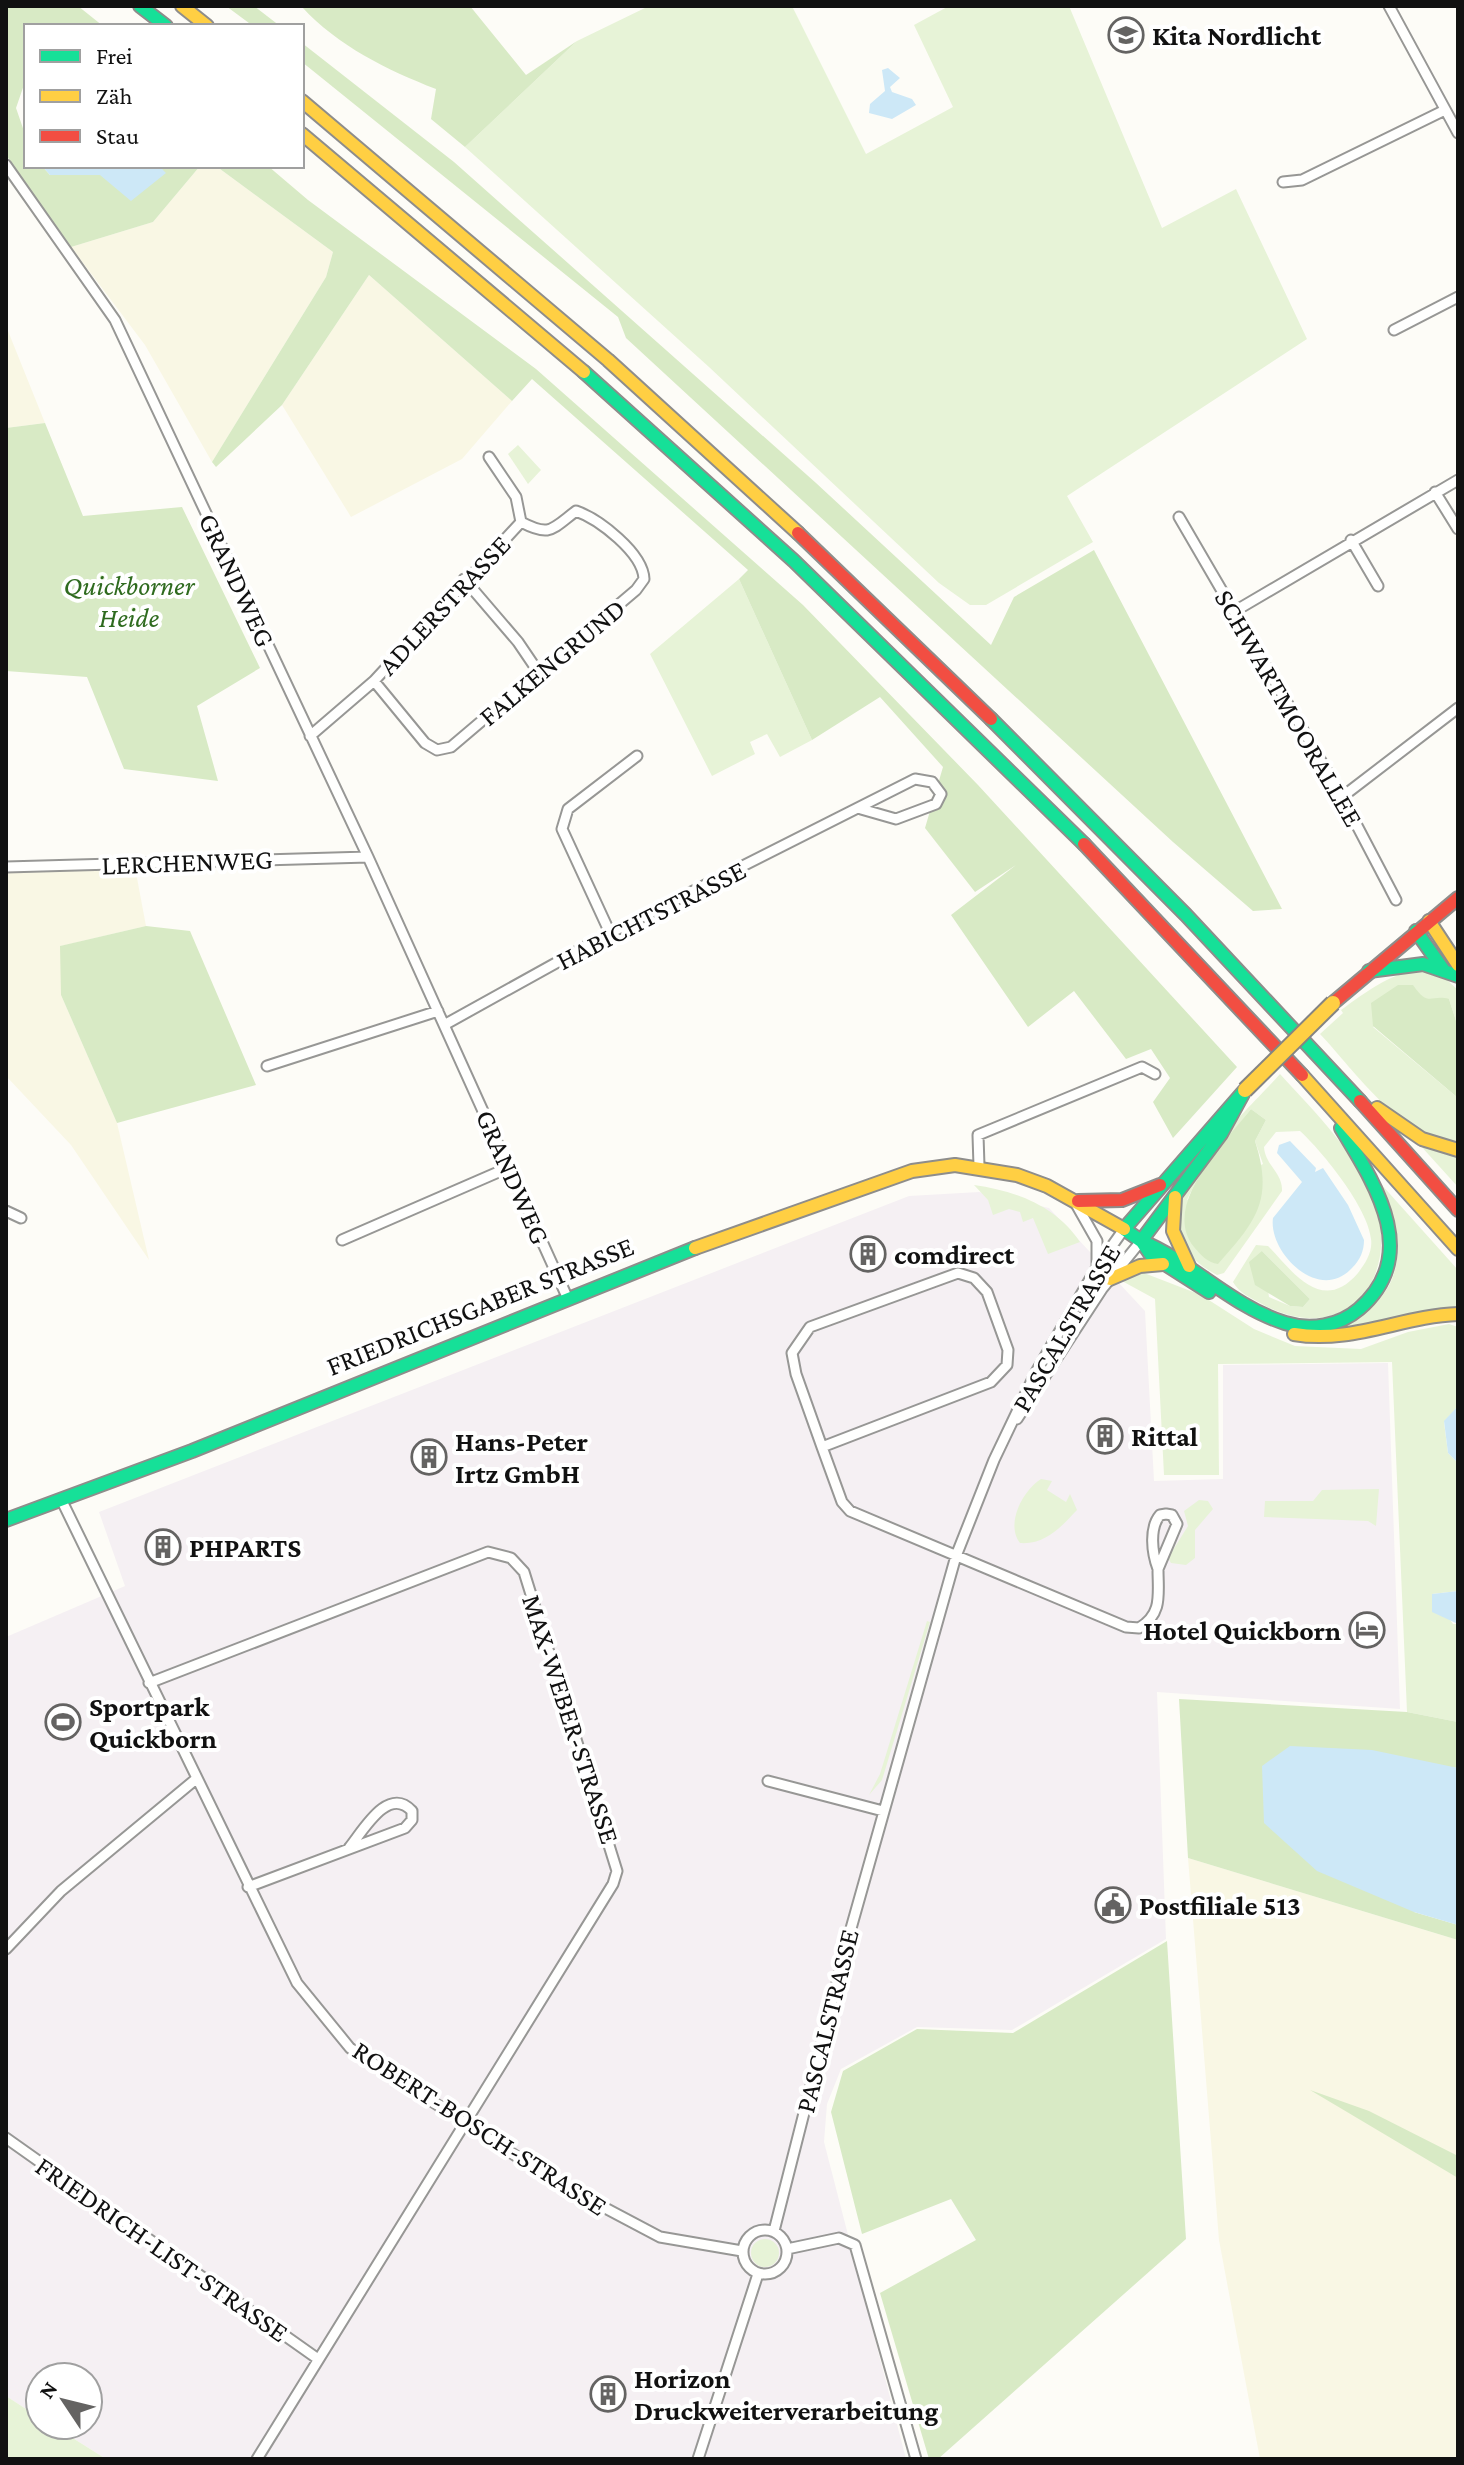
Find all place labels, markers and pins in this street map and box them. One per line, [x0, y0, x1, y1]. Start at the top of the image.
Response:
school or university icon: Kita Nordlicht [1107, 16, 1145, 54]
place label: Kita Nordlicht [1152, 20, 1322, 51]
building icon: comdirect [849, 1235, 887, 1273]
place label: comdirect [894, 1239, 1015, 1270]
building icon: Rittal [1086, 1417, 1124, 1455]
place label: Rittal [1131, 1421, 1198, 1452]
place label: Hans-Peter Irtz GmbH [455, 1426, 588, 1489]
building icon: Hans-Peter Irtz GmbH [410, 1438, 448, 1476]
building icon: PHPARTS [144, 1528, 182, 1566]
place label: PHPARTS [189, 1532, 301, 1563]
hotel icon: Hotel Quickborn [1348, 1611, 1386, 1649]
place label: Hotel Quickborn [1143, 1615, 1341, 1646]
place label: Sportpark Quickborn [89, 1691, 217, 1754]
sports icon: Sportpark Quickborn [44, 1703, 82, 1741]
public building icon: Postfiliale 513 [1094, 1886, 1132, 1924]
place label: Postfiliale 513 [1139, 1890, 1301, 1921]
place label: Horizon Druckweiterverarbeitung [634, 2363, 939, 2426]
building icon: Horizon Druckweiterverarbeitung [589, 2375, 627, 2413]

